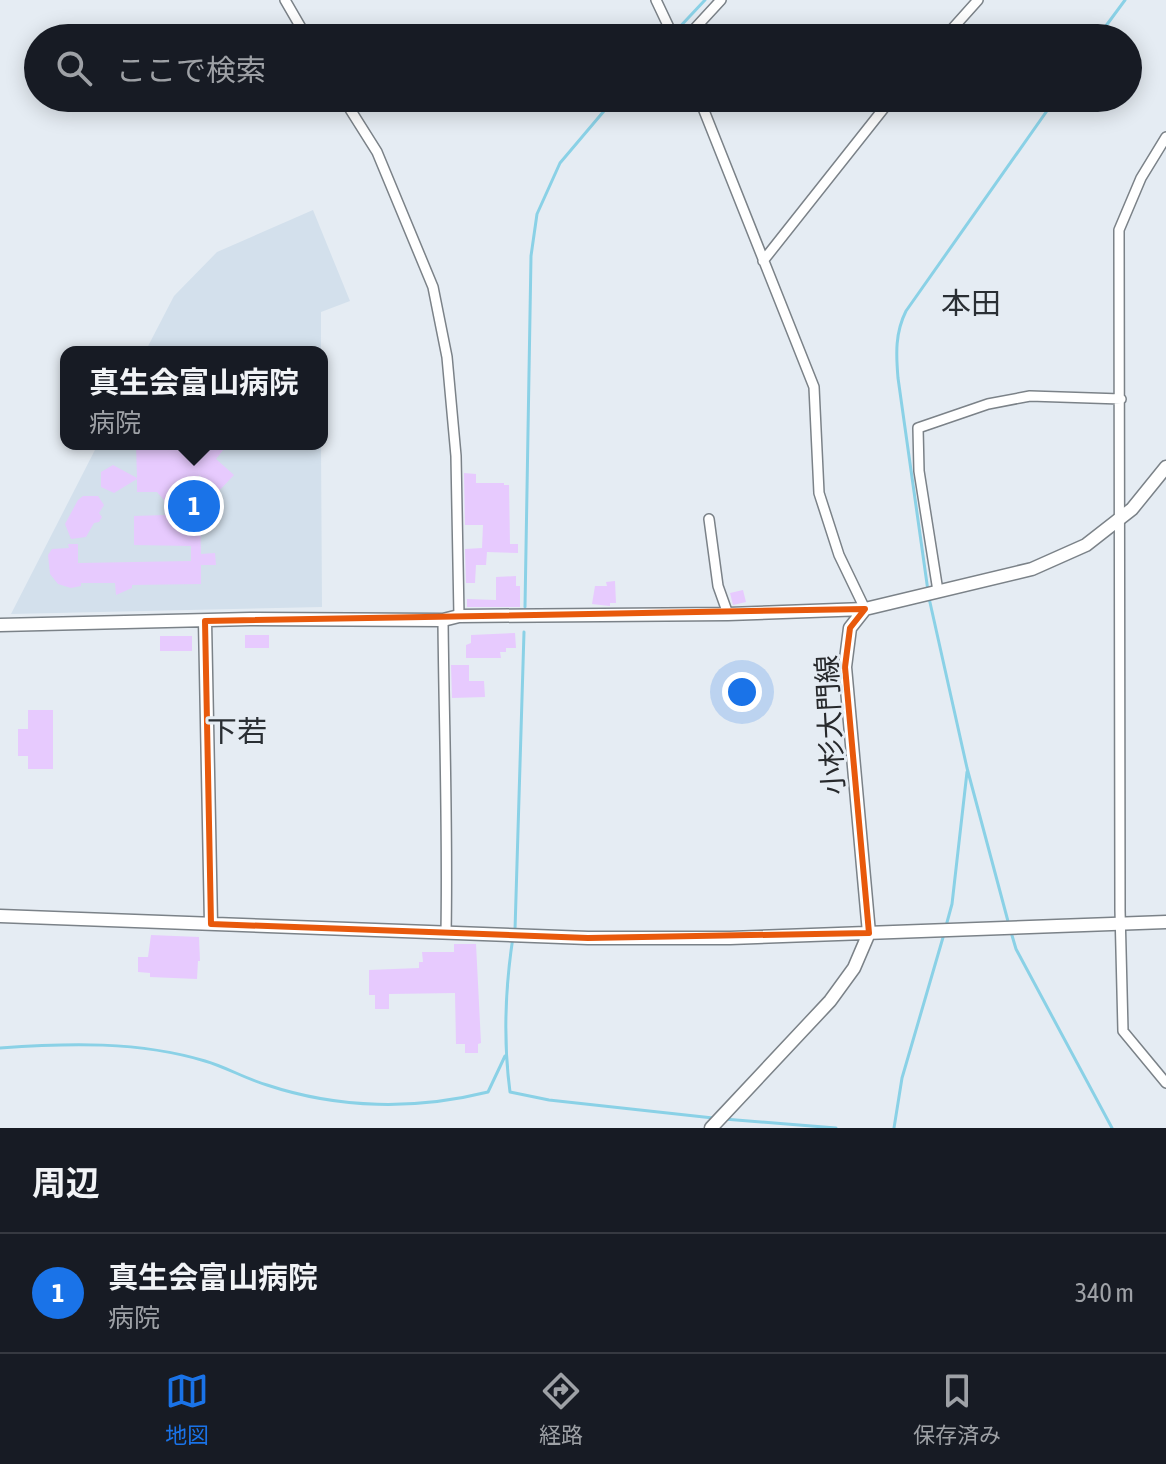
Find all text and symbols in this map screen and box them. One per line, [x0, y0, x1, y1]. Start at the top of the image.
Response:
search box [24, 24, 1142, 112]
icon: search [52, 46, 96, 90]
text: ここで検索 [116, 53, 266, 87]
district label: 本田 [941, 286, 1001, 320]
popup [60, 346, 328, 450]
text: 真生会富山病院 [89, 365, 299, 399]
text: 病院 [89, 408, 141, 438]
pin: 1 [168, 476, 220, 536]
street label: 小杉大門線 [810, 654, 850, 796]
your location [722, 672, 762, 712]
district label: 下若 [207, 714, 267, 748]
text: 周辺 [32, 1163, 100, 1202]
text: 真生会富山病院 [108, 1260, 318, 1294]
text: 1 [52, 1278, 64, 1308]
text: 340 m [1075, 1278, 1134, 1308]
text: 病院 [108, 1303, 160, 1333]
tab: 地図 [165, 1369, 209, 1449]
tab: 経路 [539, 1369, 583, 1449]
tab: 保存済み [913, 1369, 1001, 1449]

